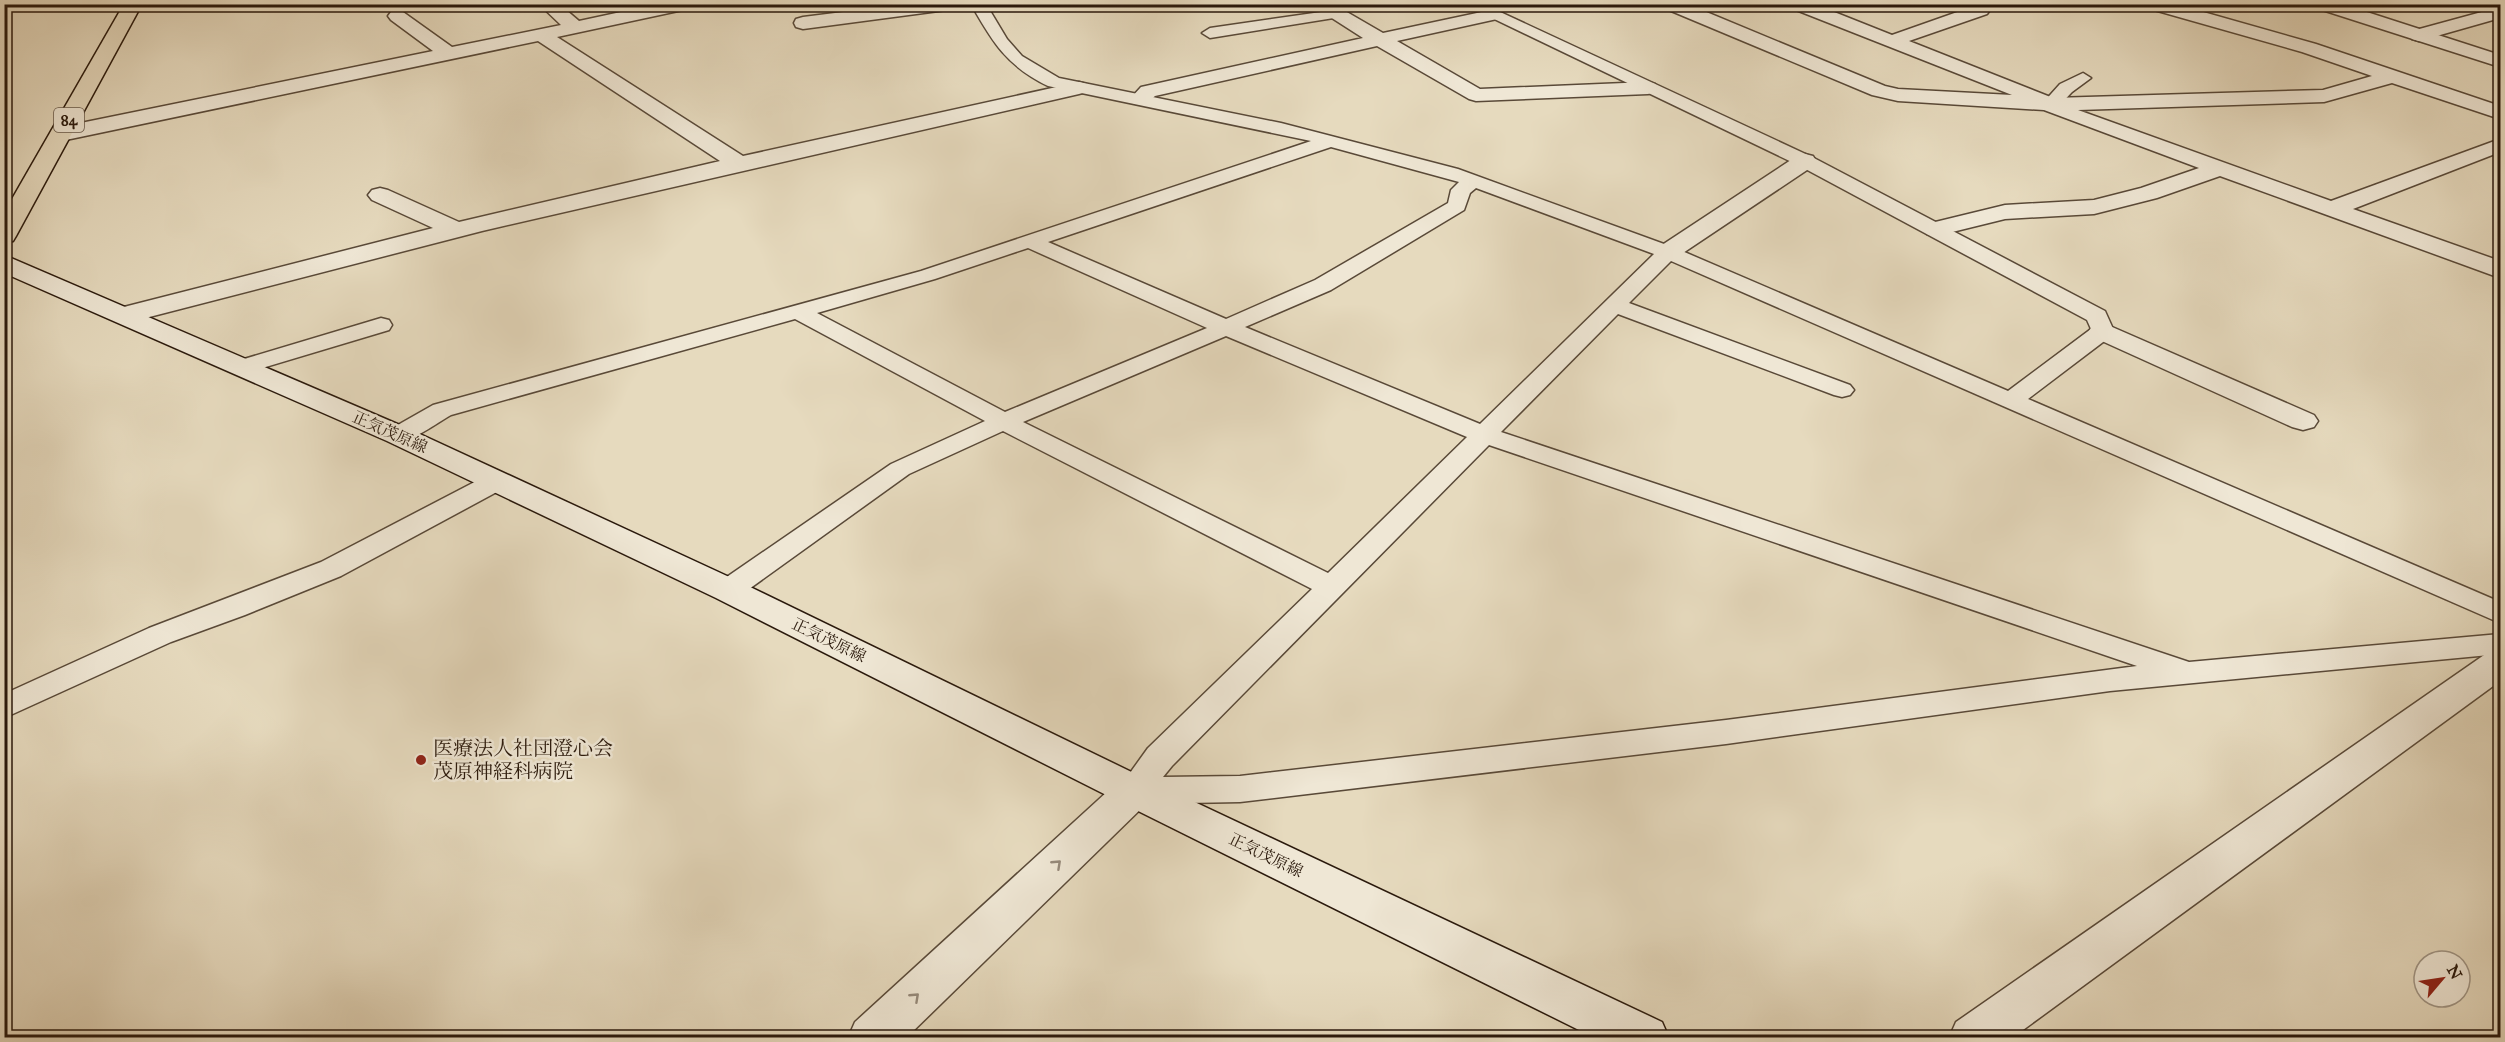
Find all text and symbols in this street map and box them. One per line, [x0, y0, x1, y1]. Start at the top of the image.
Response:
road number: 84 [54, 108, 84, 132]
street label: 正気茂原線 [350, 407, 430, 457]
street label: 正気茂原線 [789, 614, 869, 666]
place label: 医療法人社団澄心会 茂原神経科病院 [433, 736, 613, 783]
marker: 医療法人社団澄心会 茂原神経科病院 [414, 753, 428, 767]
street label: 正気茂原線 [1226, 829, 1306, 881]
one-way arrow [1050, 860, 1061, 871]
north arrow [2412, 949, 2472, 1009]
text: N [2443, 961, 2466, 983]
one-way arrow [908, 994, 919, 1005]

